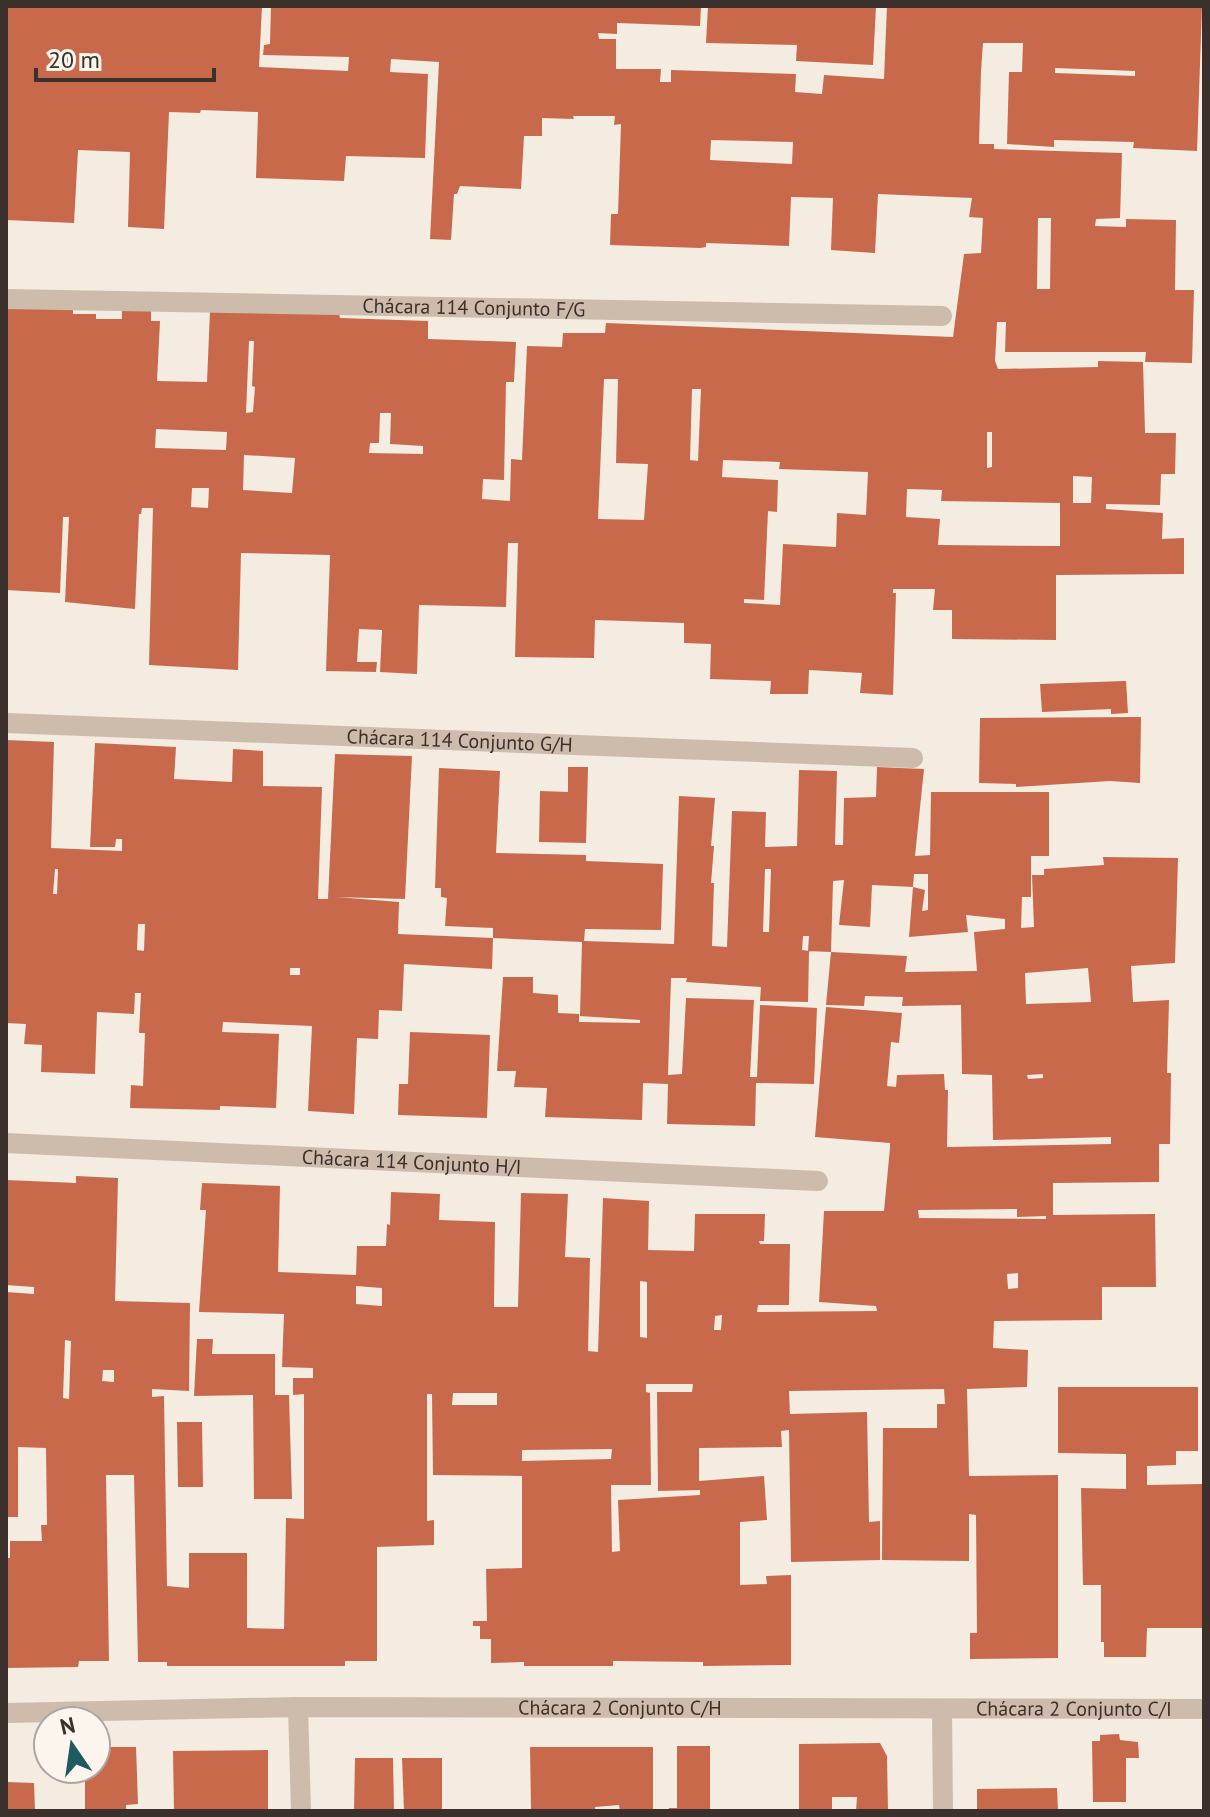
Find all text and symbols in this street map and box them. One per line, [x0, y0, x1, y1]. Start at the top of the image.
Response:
scale bar [36, 32, 214, 82]
text: 20 m [48, 44, 100, 75]
street label: Chácara 114 Conjunto F/G [362, 292, 586, 323]
street label: Chácara 114 Conjunto G/H [346, 723, 573, 758]
street label: Chácara 114 Conjunto H/I [301, 1144, 522, 1180]
street label: Chácara 2 Conjunto C/H [518, 1694, 722, 1721]
street label: Chácara 2 Conjunto C/I [976, 1695, 1172, 1722]
north arrow [32, 1705, 112, 1785]
text: N [57, 1710, 78, 1741]

